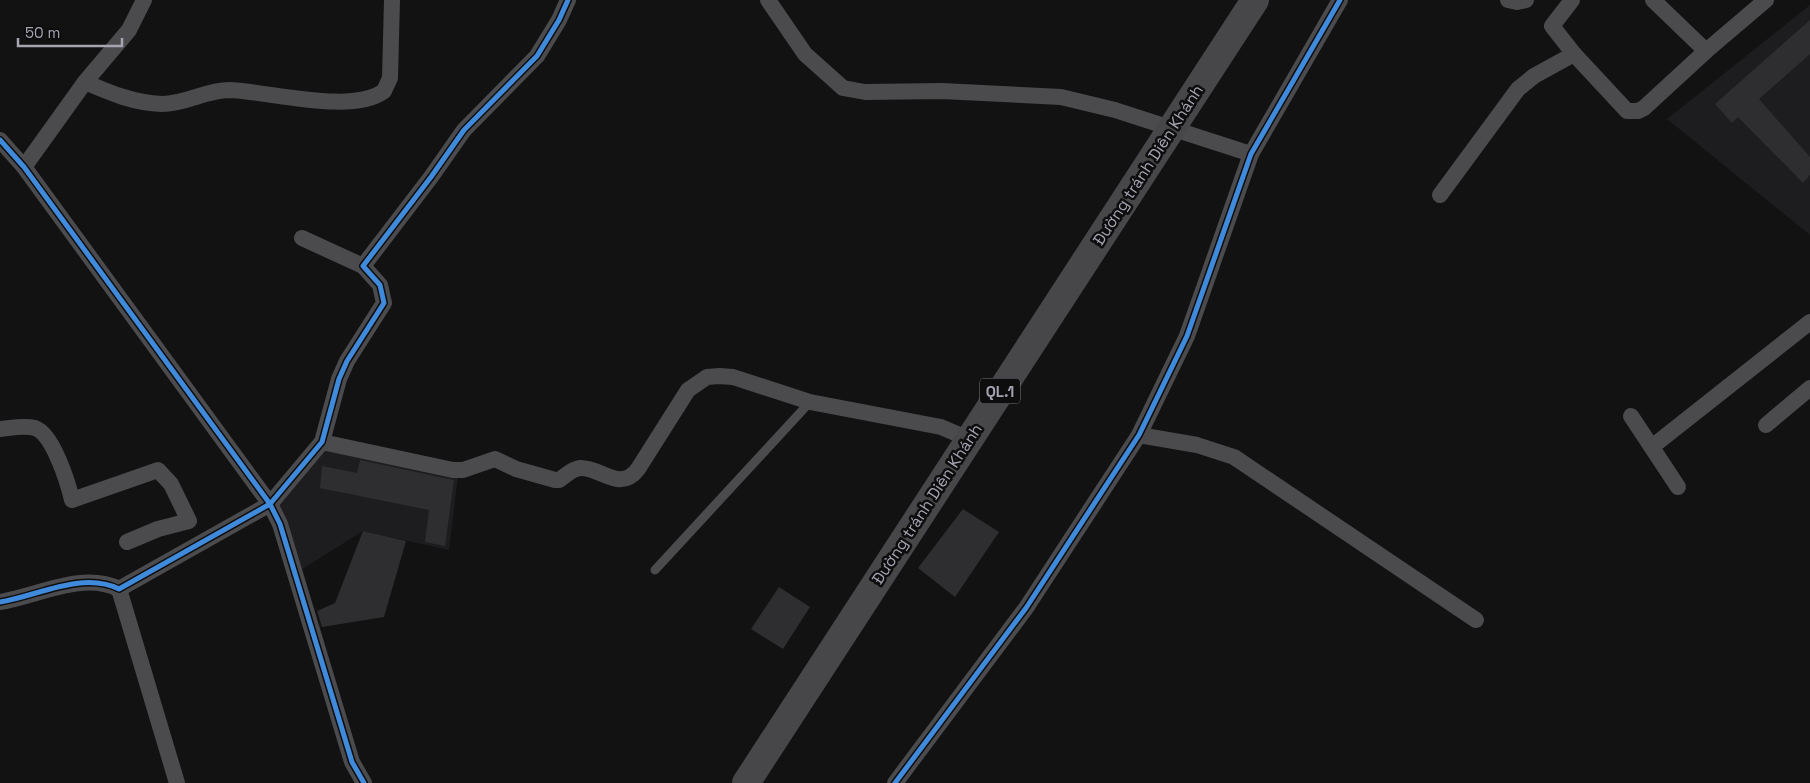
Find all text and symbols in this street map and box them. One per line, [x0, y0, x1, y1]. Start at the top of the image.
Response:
scale bar [18, 15, 121, 47]
text: 50 m [25, 23, 60, 42]
street label: Đường tránh Diên Khánh [1088, 81, 1208, 249]
road number: QL.1 [980, 378, 1020, 404]
street label: Đường tránh Diên Khánh [867, 420, 987, 588]

